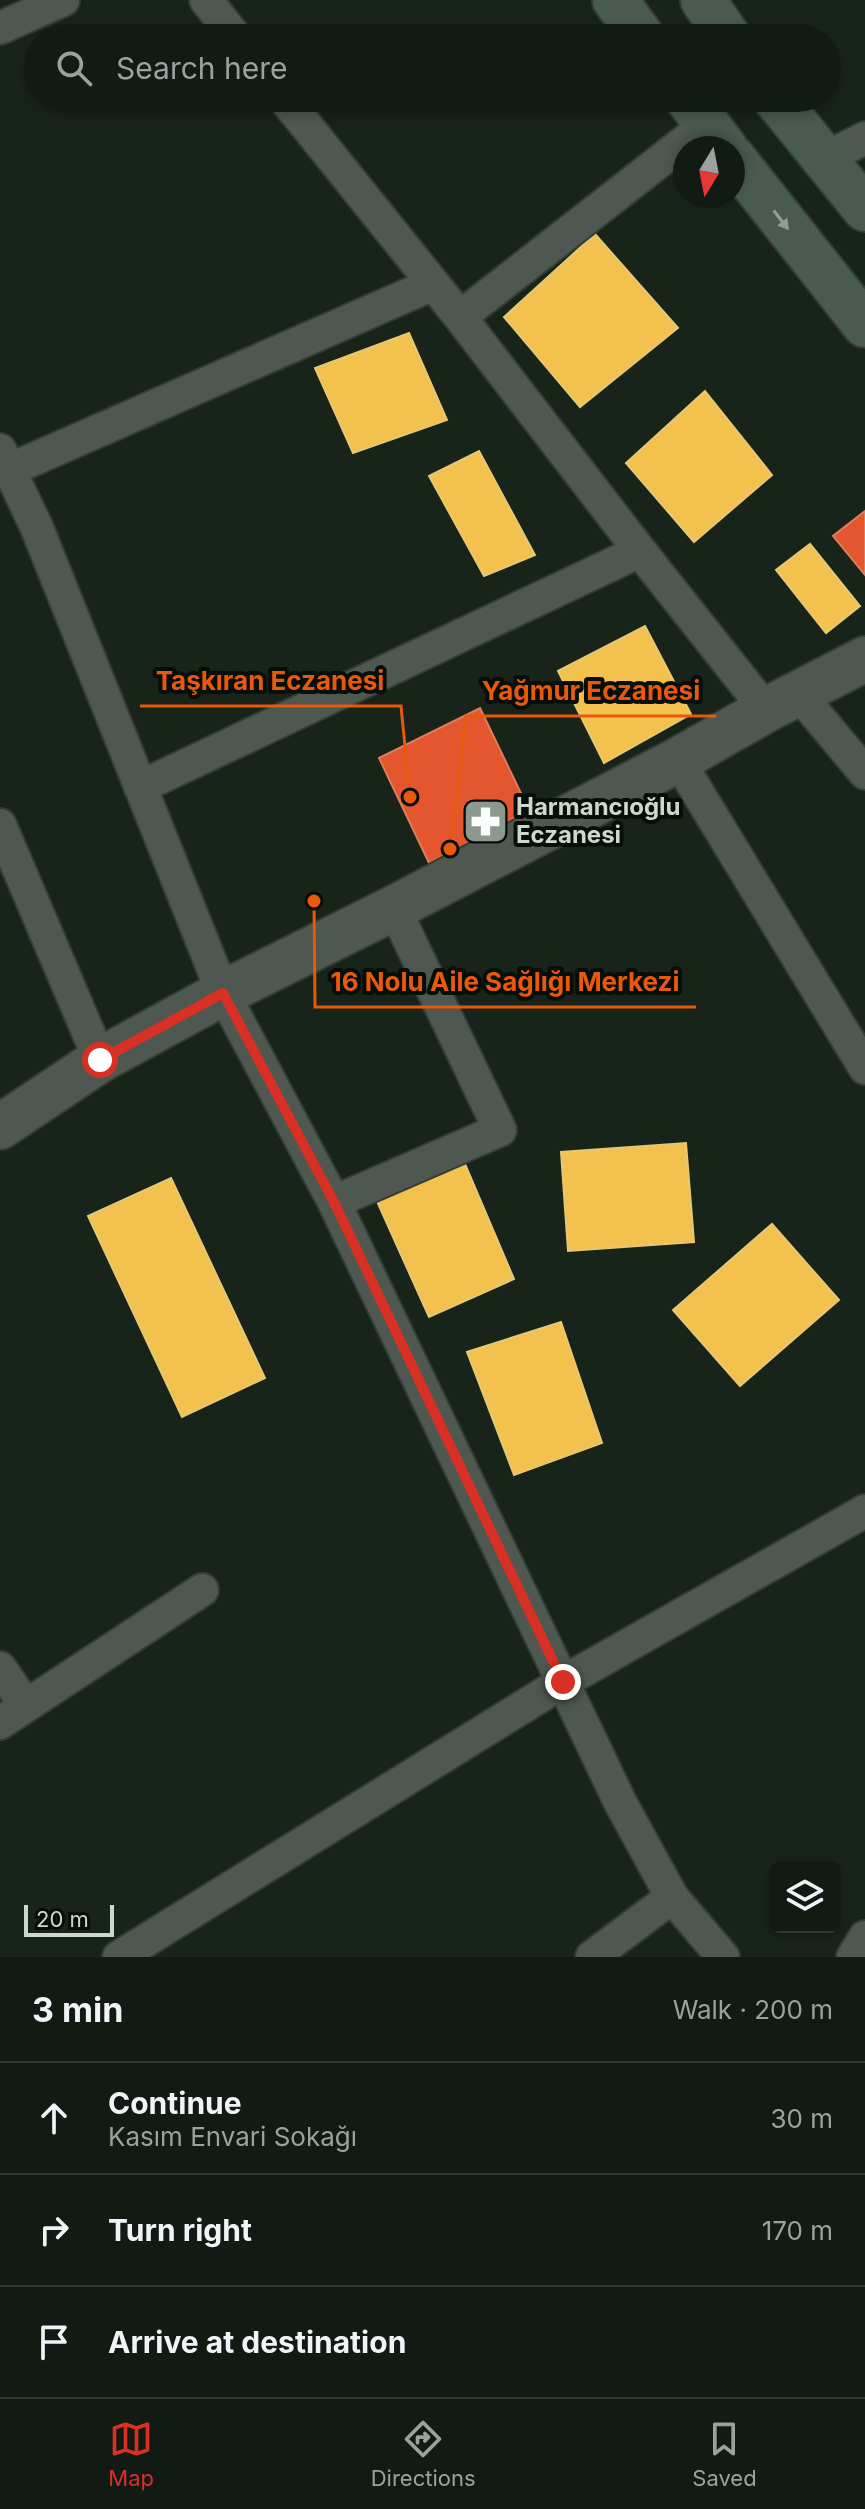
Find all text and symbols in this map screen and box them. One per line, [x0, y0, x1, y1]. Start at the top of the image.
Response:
search box [24, 24, 841, 112]
icon: search [52, 46, 96, 90]
text: Search here [116, 50, 288, 86]
north arrow [673, 136, 745, 208]
one-way arrow [773, 210, 789, 230]
callout: Taşkıran Eczanesi [140, 656, 401, 706]
text: Taşkıran Eczanesi [156, 665, 384, 696]
callout: Yağmur Eczanesi [466, 666, 716, 716]
text: Yağmur Eczanesi [482, 675, 700, 706]
place label: Harmancıoğlu Eczanesi [516, 792, 681, 849]
pharmacy icon: Harmancıoğlu Eczanesi [461, 797, 509, 845]
callout: 16 Nolu Aile Sağlığı Merkezi [315, 957, 696, 1007]
text: 16 Nolu Aile Sağlığı Merkezi [331, 966, 680, 997]
route start [82, 1042, 118, 1078]
route end [545, 1664, 581, 1700]
map controls [769, 1861, 841, 1933]
button: layers [769, 1861, 841, 1933]
scale bar [24, 1901, 114, 1937]
text: 20 m [36, 1906, 89, 1932]
text: 3 min [32, 1989, 123, 2030]
text: Walk · 200 m [673, 1994, 833, 2025]
text: Continue [108, 2085, 242, 2121]
icon: ahead [32, 2096, 76, 2140]
text: 30 m [770, 2103, 833, 2134]
text: Kasım Envari Sokağı [108, 2121, 357, 2152]
icon: right [32, 2208, 76, 2252]
text: Turn right [108, 2212, 252, 2248]
text: 170 m [762, 2215, 833, 2246]
icon: arrive [32, 2320, 76, 2364]
text: Arrive at destination [108, 2324, 406, 2360]
tab: Map [108, 2417, 154, 2491]
tab: Directions [371, 2417, 476, 2491]
tab: Saved [692, 2417, 757, 2491]

